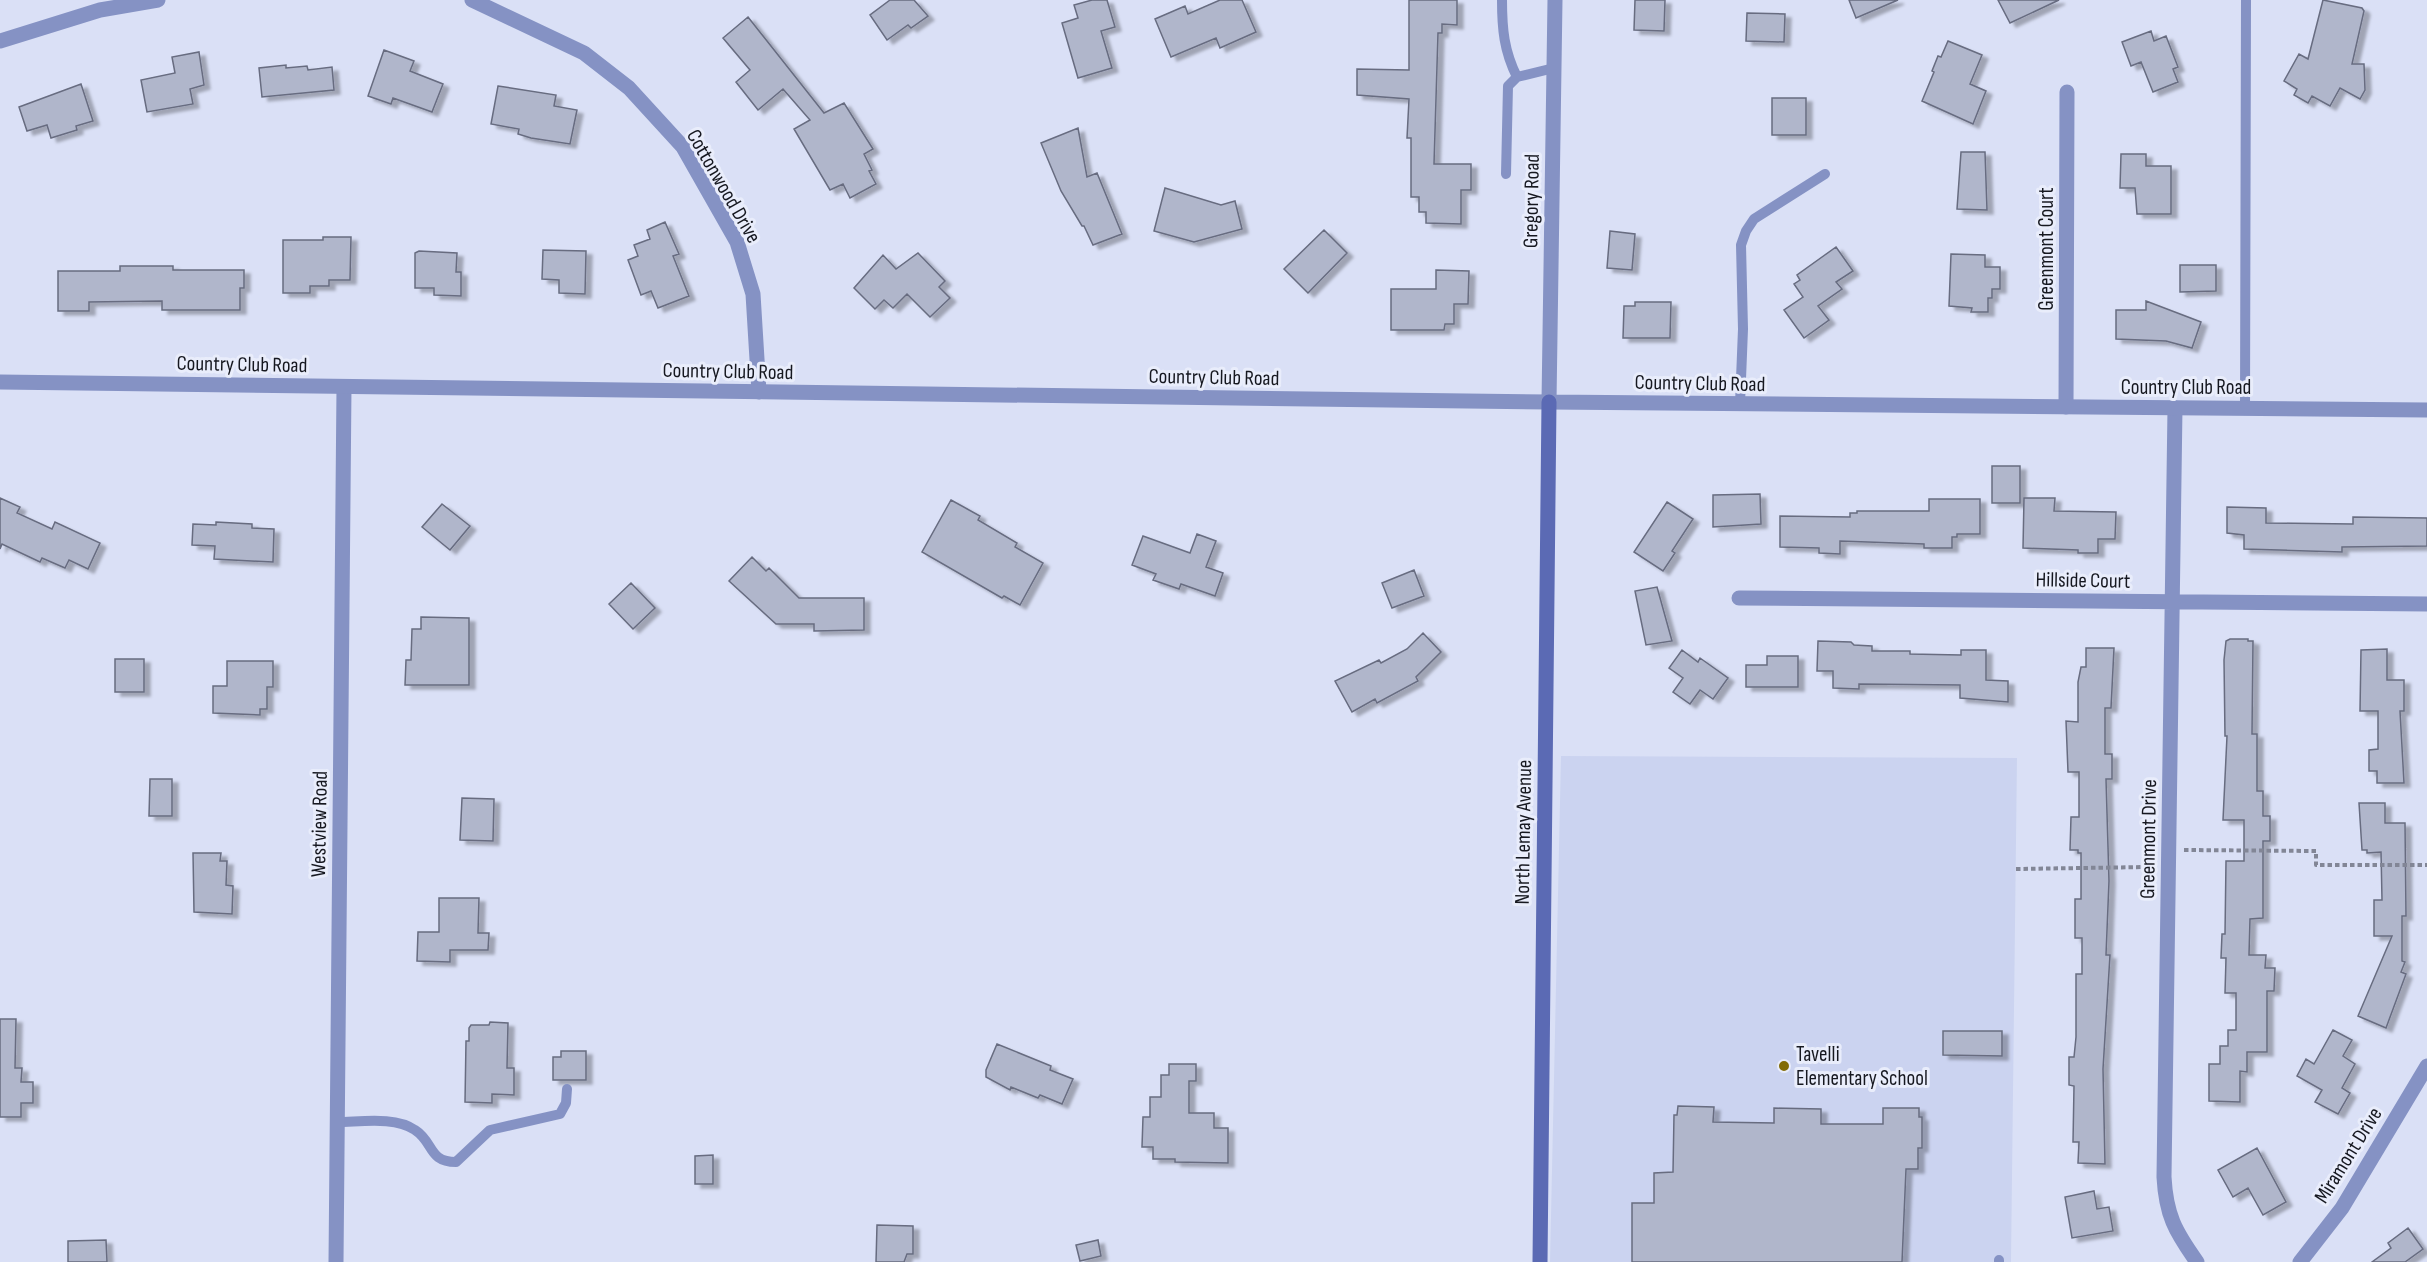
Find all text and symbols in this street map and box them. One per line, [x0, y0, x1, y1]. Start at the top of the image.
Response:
street label: Cottonwood Drive [681, 125, 766, 247]
street label: Gregory Road [1518, 154, 1545, 248]
street label: Greenmont Court [2034, 187, 2059, 311]
street label: Country Club Road [176, 351, 307, 378]
street label: Country Club Road [662, 358, 793, 385]
street label: Country Club Road [1148, 364, 1279, 391]
street label: Country Club Road [1634, 370, 1765, 397]
street label: Country Club Road [2121, 375, 2251, 400]
street label: Hillside Court [2036, 567, 2130, 594]
street label: North Lemay Avenue [1510, 759, 1537, 905]
street label: Westview Road [306, 771, 333, 877]
street label: Greenmont Drive [2135, 779, 2162, 899]
place label: Tavelli Elementary School [1796, 1042, 1928, 1091]
marker: Tavelli Elementary School [1777, 1059, 1791, 1073]
street label: Miramont Drive [2309, 1103, 2388, 1208]

